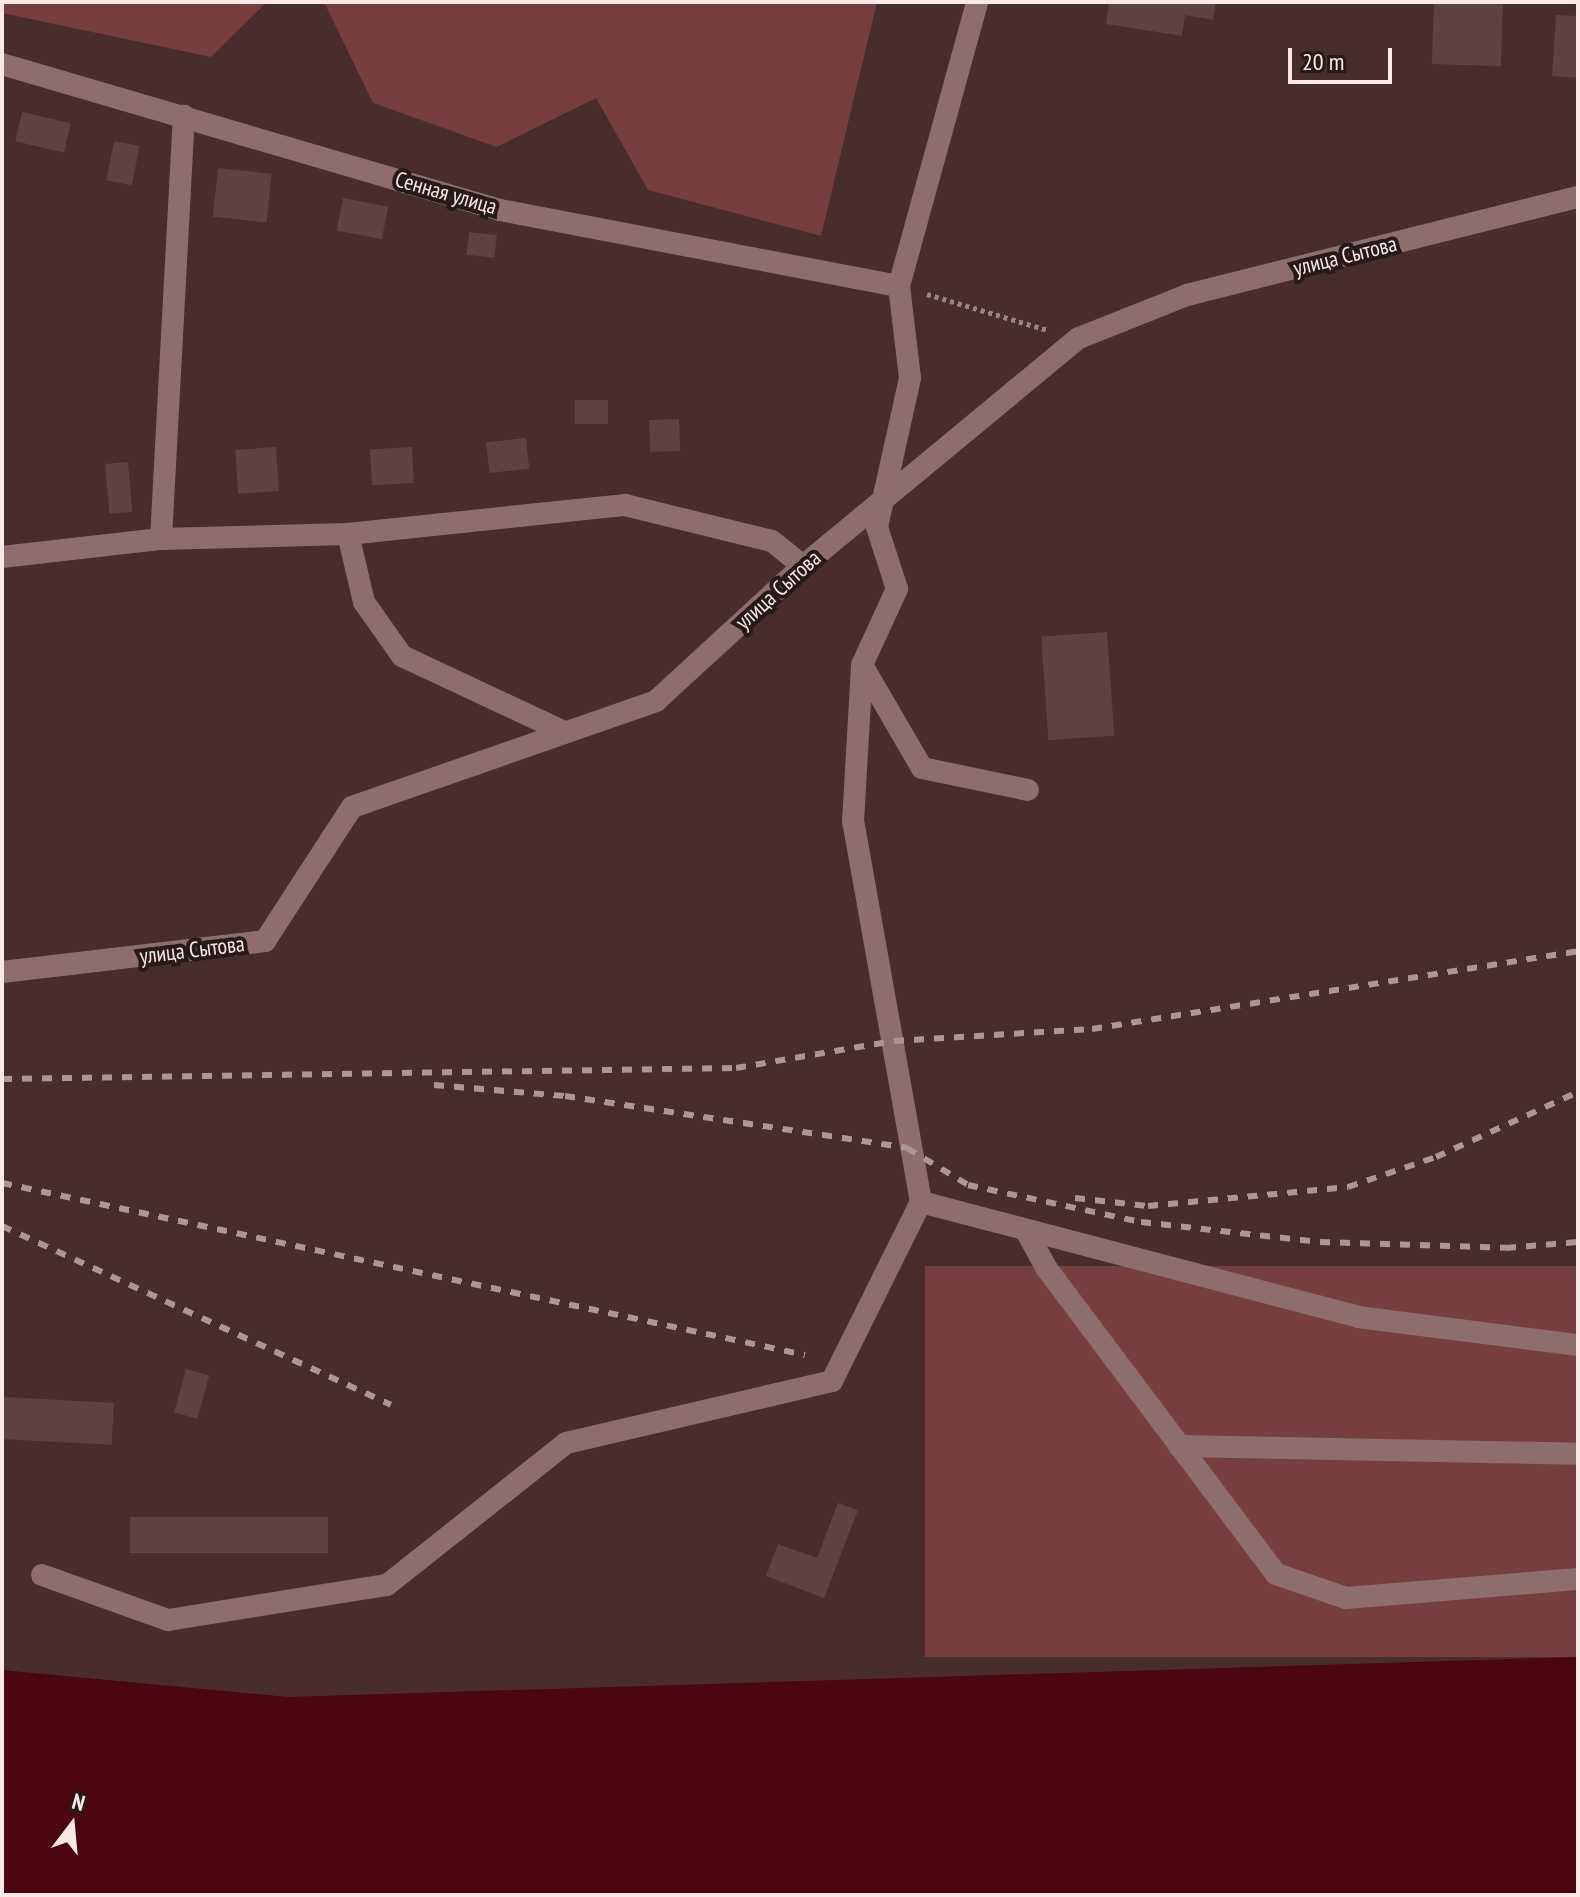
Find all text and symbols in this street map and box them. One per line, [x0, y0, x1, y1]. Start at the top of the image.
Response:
scale bar [1292, 32, 1396, 82]
text: 20 m [1302, 46, 1344, 77]
street label: Сенная улица [392, 166, 500, 220]
street label: улица Сытова [1291, 230, 1399, 282]
street label: улица Сытова [730, 545, 826, 635]
street label: улица Сытова [138, 930, 246, 970]
north arrow [32, 1785, 112, 1865]
text: N [69, 1787, 88, 1817]

